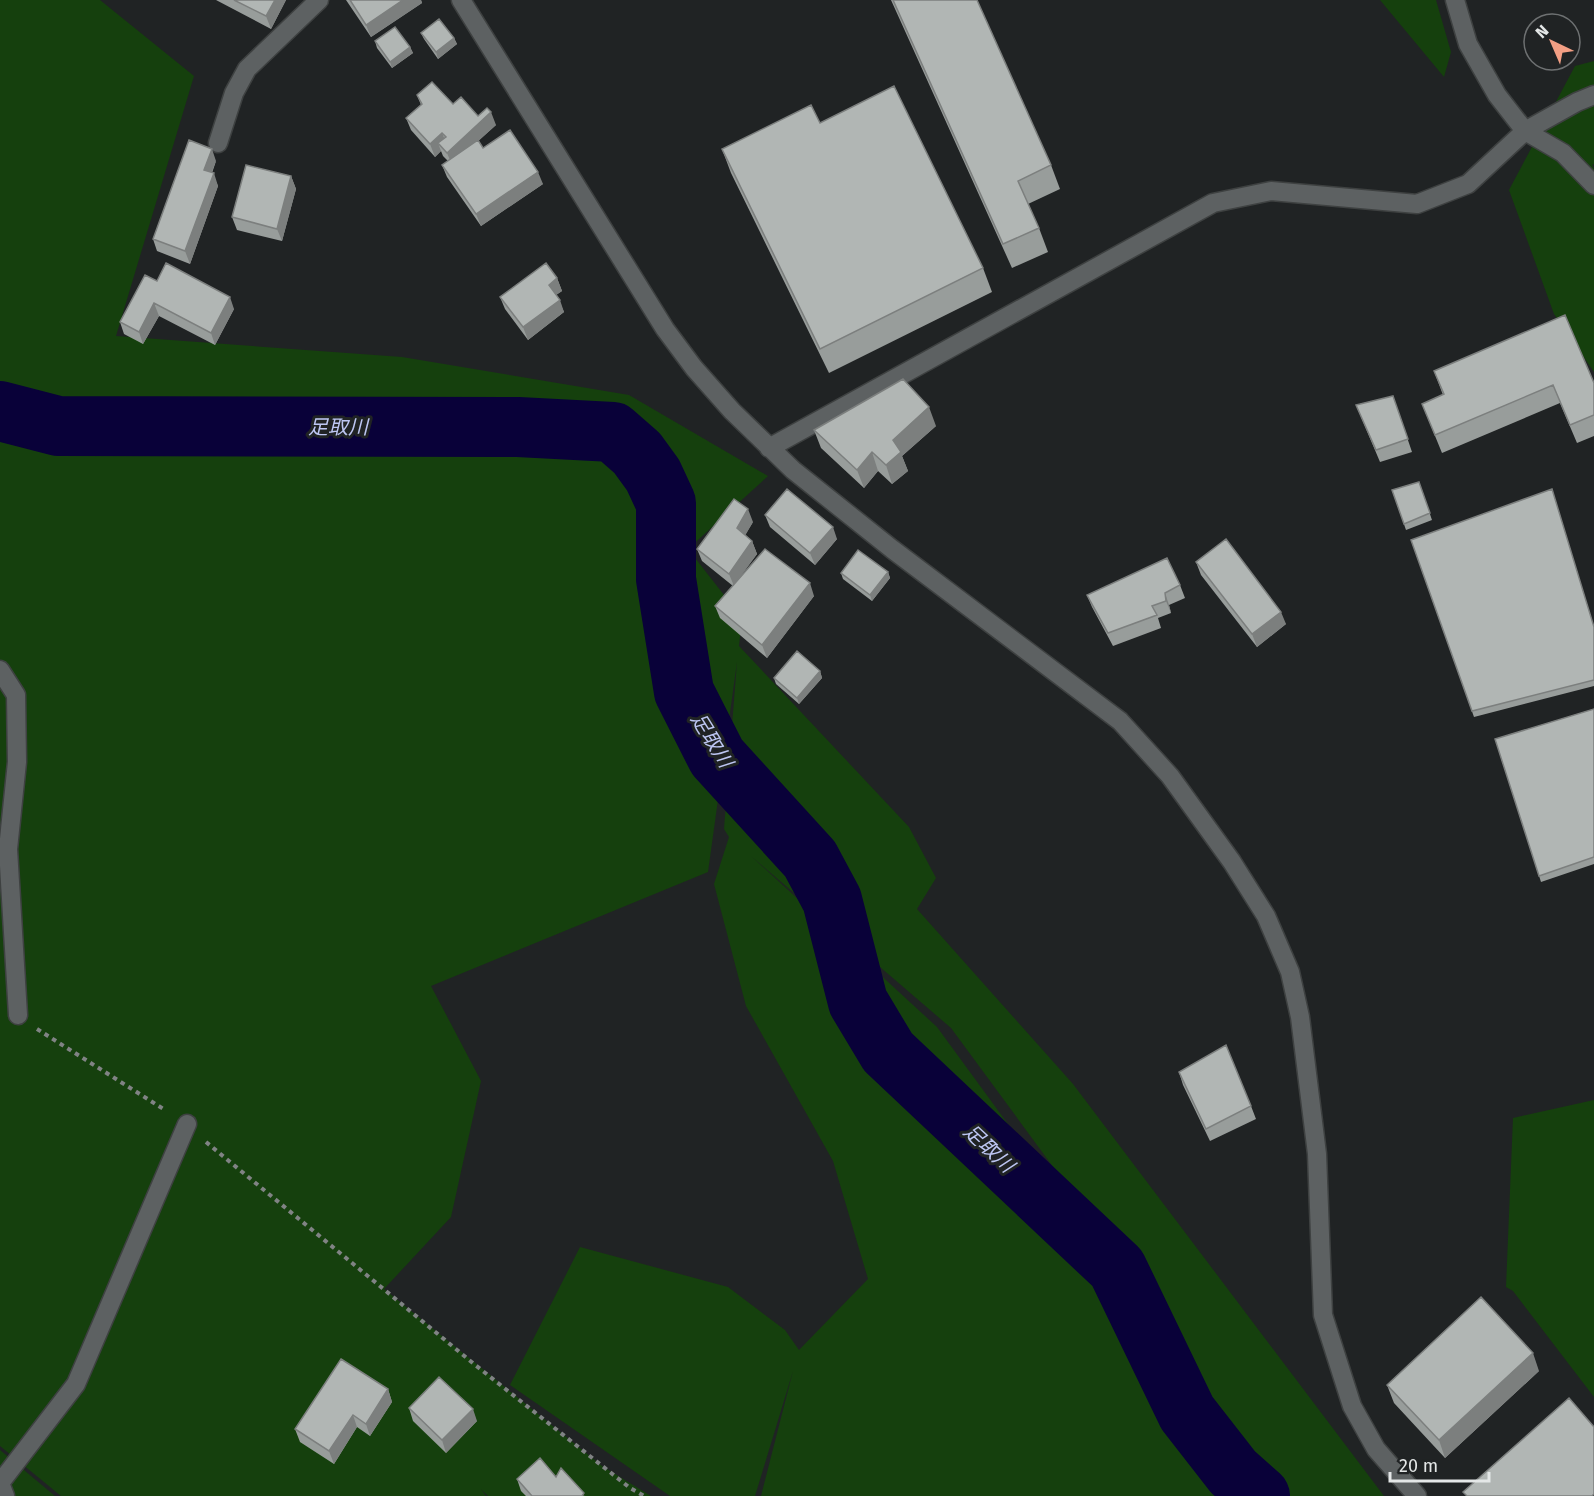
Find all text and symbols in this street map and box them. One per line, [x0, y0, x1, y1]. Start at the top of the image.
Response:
north arrow [1522, 12, 1582, 72]
text: N [1532, 21, 1552, 42]
water label: 足取川 [308, 415, 370, 439]
water label: 足取川 [686, 708, 739, 773]
water label: 足取川 [959, 1119, 1021, 1179]
scale bar [1390, 1445, 1489, 1483]
text: 20 m [1399, 1455, 1438, 1477]

